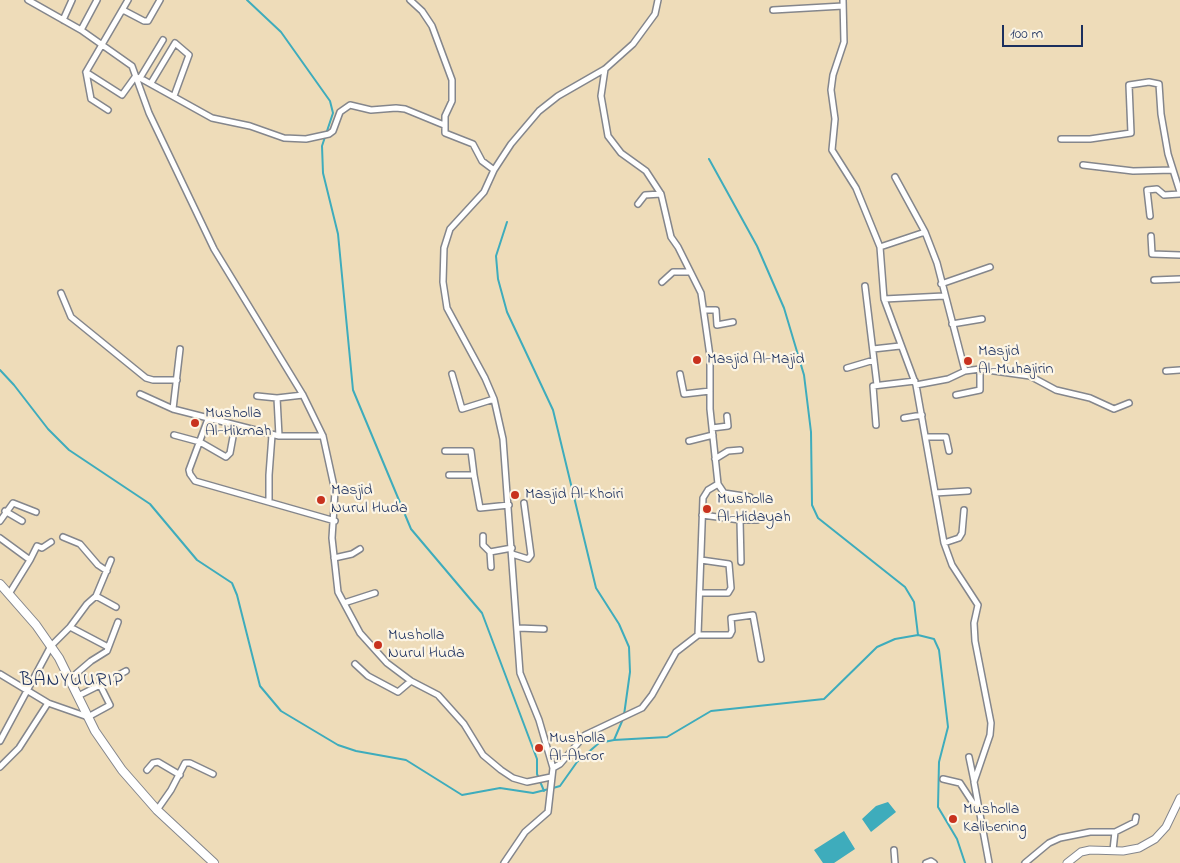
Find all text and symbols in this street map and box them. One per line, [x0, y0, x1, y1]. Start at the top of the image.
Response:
scale bar [1005, 15, 1086, 47]
text: 100 m [1010, 23, 1043, 45]
place label: Masjid Al-Muhajirin [978, 342, 1053, 380]
place label: Masjid Al-Majid [707, 350, 805, 370]
marker: Masjid Al-Majid [691, 354, 703, 366]
marker: Masjid Al-Muhajirin [962, 355, 974, 367]
place label: Musholla Al-Hikmah [205, 404, 271, 442]
marker: Musholla Al-Hikmah [189, 417, 201, 429]
place label: Masjid Nurul Huda [331, 481, 408, 519]
place label: Masjid Al-Khoiri [525, 485, 624, 505]
marker: Masjid Al-Khoiri [509, 489, 521, 501]
place label: Musholla Al-Hidayah [717, 490, 790, 528]
marker: Masjid Nurul Huda [315, 494, 327, 506]
marker: Musholla Al-Hidayah [701, 503, 713, 515]
place label: Musholla Nurul Huda [388, 626, 465, 664]
marker: Musholla Nurul Huda [372, 639, 384, 651]
district label: BANYUURIP [19, 671, 125, 693]
place label: Musholla Al-Abror [549, 729, 605, 767]
marker: Musholla Al-Abror [533, 742, 545, 754]
place label: Musholla Kalibening [963, 800, 1026, 838]
marker: Musholla Kalibening [947, 813, 959, 825]

